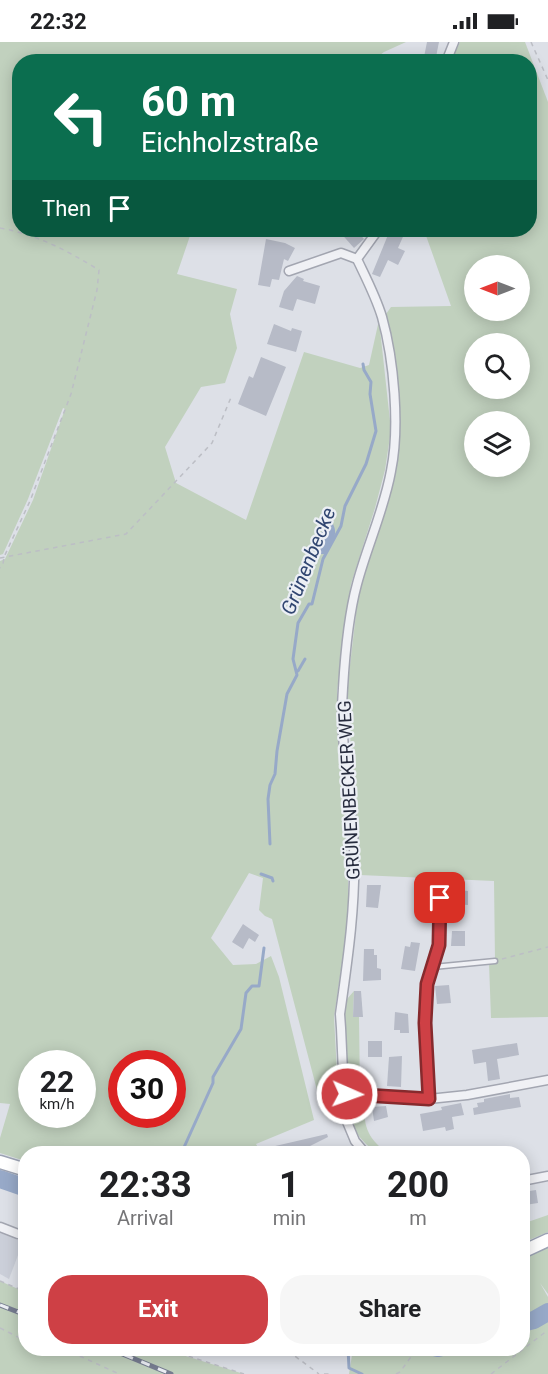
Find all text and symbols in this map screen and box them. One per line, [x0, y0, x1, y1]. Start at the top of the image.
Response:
text: 22:32 [30, 9, 87, 34]
text: 60 m [141, 77, 236, 126]
icon: left [42, 78, 120, 156]
text: Eichholzstraße [141, 127, 319, 159]
icon: arrive [103, 192, 136, 225]
text: Then [42, 196, 91, 221]
north arrow [464, 255, 530, 321]
map controls [464, 255, 530, 477]
button: search [464, 333, 530, 399]
button: layers [464, 411, 530, 477]
water label: Grünenbecke [276, 504, 340, 618]
street label: GRÜNENBECKER WEG [333, 700, 364, 880]
pin [414, 872, 465, 923]
icon: arrive [423, 881, 456, 914]
speed limit sign: 30 [108, 1050, 186, 1128]
position arrow [315, 1062, 379, 1126]
text: 22 [40, 1064, 74, 1099]
text: km/h [39, 1095, 75, 1113]
text: 22:33 [99, 1164, 192, 1206]
text: 1 [279, 1164, 300, 1206]
text: 200 [387, 1164, 449, 1206]
text: Arrival [117, 1206, 174, 1230]
text: min [273, 1206, 306, 1230]
text: m [409, 1206, 427, 1230]
button: Exit [48, 1275, 268, 1344]
button: Share [280, 1275, 500, 1344]

